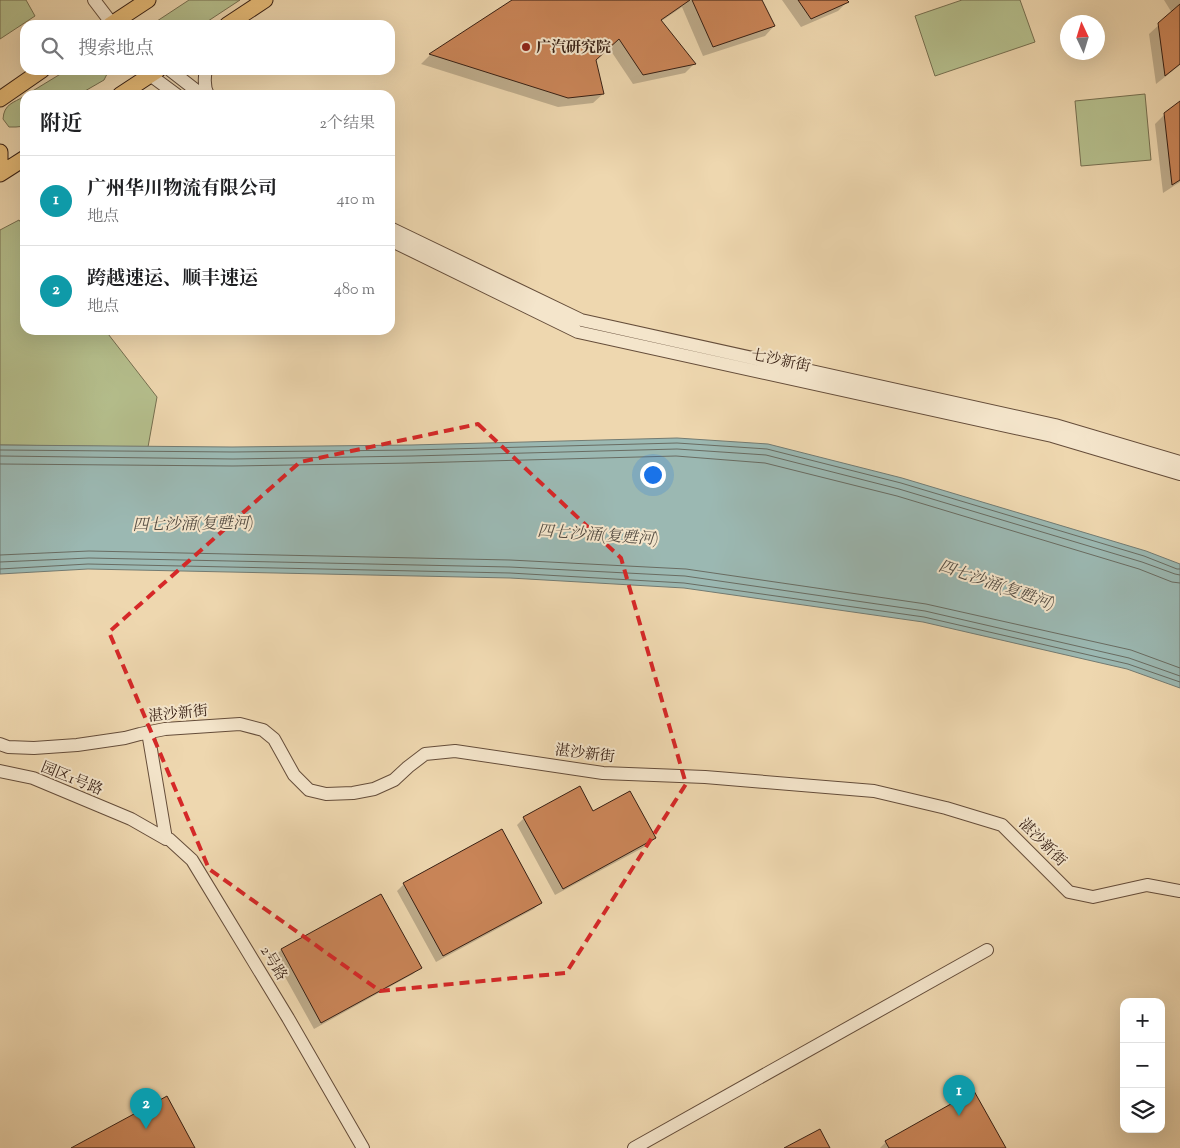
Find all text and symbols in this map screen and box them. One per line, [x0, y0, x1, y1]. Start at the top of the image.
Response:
north arrow [1060, 15, 1105, 60]
search box [20, 20, 395, 75]
icon: search [38, 34, 66, 62]
text: 搜索地点 [78, 36, 154, 63]
place label: 广汽研究院 [536, 38, 611, 59]
marker: 广汽研究院 [520, 41, 532, 53]
text: 附近 [40, 110, 82, 140]
text: 2个结果 [320, 113, 375, 136]
text: 广州华川物流有限公司 [87, 176, 277, 203]
text: 1 [53, 189, 59, 212]
text: 410 m [337, 189, 375, 212]
text: 地点 [87, 206, 119, 229]
text: 跨越速运、顺丰速运 [87, 266, 258, 293]
text: 2 [52, 279, 60, 302]
text: 480 m [334, 279, 375, 302]
text: 地点 [87, 296, 119, 319]
street label: 七沙新街 [749, 345, 812, 378]
your location [640, 462, 666, 488]
water label: 四七沙涌(复甦河) [132, 513, 254, 538]
water label: 四七沙涌(复甦河) [537, 521, 659, 552]
water label: 四七沙涌(复甦河) [935, 556, 1057, 617]
street label: 湛沙新街 [147, 701, 209, 728]
street label: 湛沙新街 [554, 740, 616, 769]
street label: 园区1号路 [37, 757, 106, 801]
street label: 湛沙新街 [1013, 814, 1071, 872]
street label: 2号路 [254, 942, 291, 985]
map controls [1120, 998, 1165, 1133]
button: + [1120, 998, 1165, 1043]
button: − [1120, 1043, 1165, 1088]
pin: 1 [943, 1075, 975, 1116]
pin: 2 [130, 1088, 162, 1129]
button: layers [1120, 1088, 1165, 1133]

